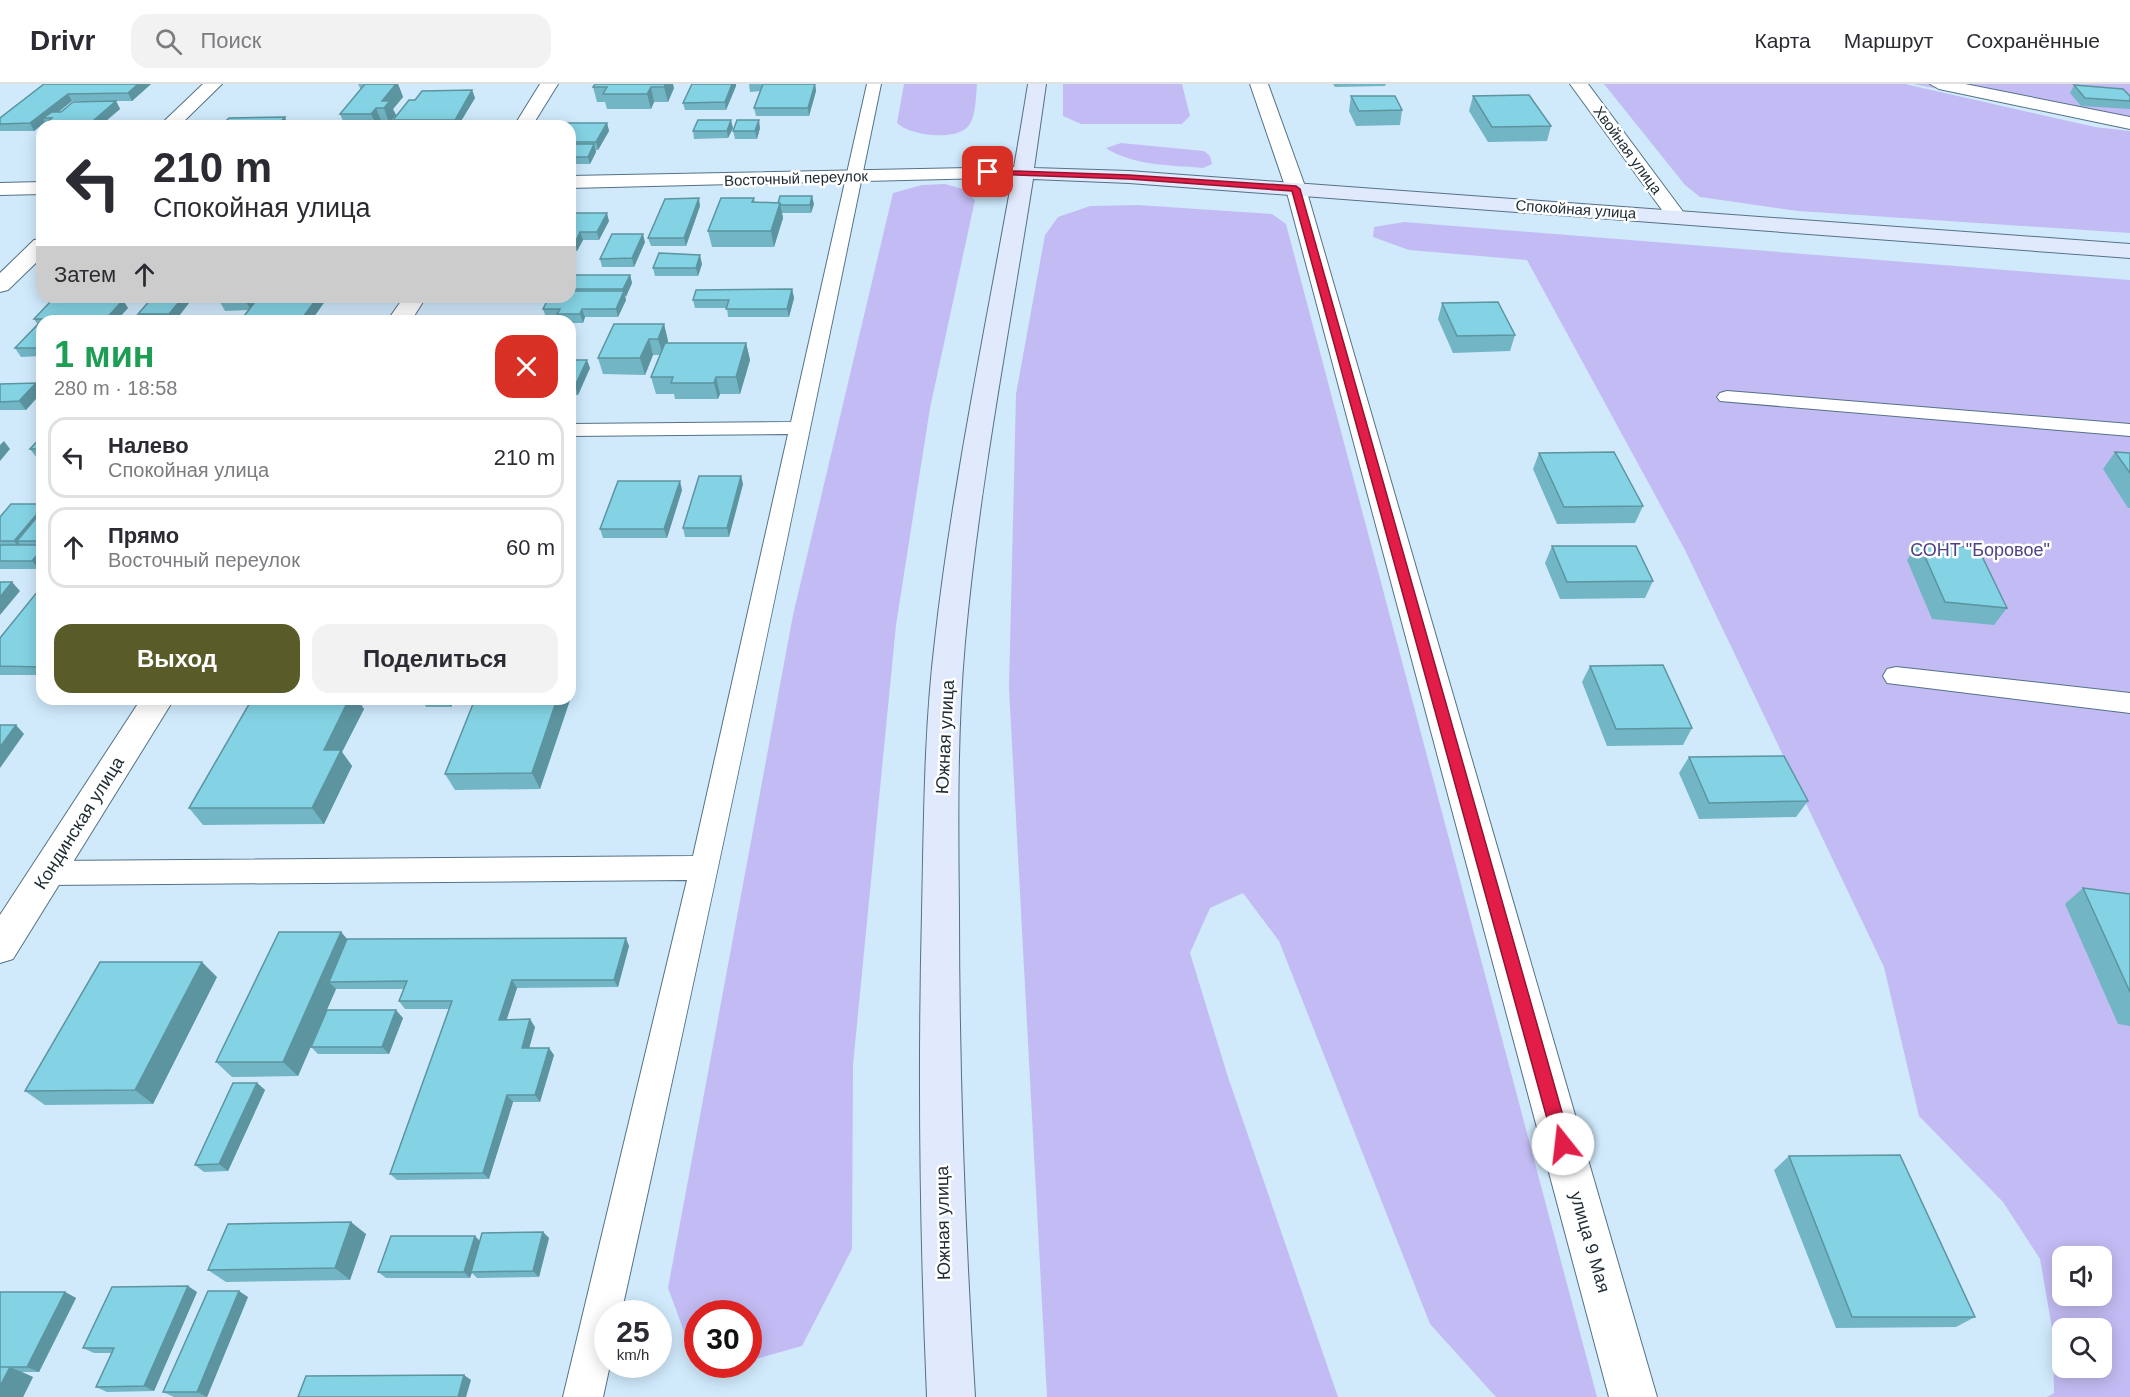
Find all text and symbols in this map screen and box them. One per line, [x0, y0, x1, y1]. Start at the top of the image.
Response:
search box [131, 14, 551, 68]
text: Drivr [30, 25, 95, 56]
icon: search [152, 25, 185, 58]
text: Поиск [200, 28, 261, 53]
text: Карта [1755, 29, 1811, 52]
text: Маршрут [1844, 29, 1933, 52]
text: Сохранённые [1966, 29, 2100, 52]
street label: Хвойная улица [1590, 103, 1666, 198]
icon: left [54, 144, 132, 222]
text: 210 m [153, 144, 272, 191]
pin [962, 146, 1013, 197]
icon: arrive [971, 155, 1004, 188]
street label: Восточный переулок [724, 167, 869, 189]
text: Спокойная улица [153, 193, 371, 223]
street label: Спокойная улица [1515, 196, 1638, 222]
icon: ahead [128, 258, 161, 291]
text: Затем [54, 262, 116, 287]
text: 1 мин [54, 334, 155, 375]
button: close [495, 335, 558, 398]
text: 280 m · 18:58 [54, 377, 177, 399]
text: Налево [108, 433, 189, 458]
icon: left [57, 441, 90, 474]
text: 210 m [494, 445, 555, 470]
text: Спокойная улица [108, 459, 269, 481]
text: Прямо [108, 523, 179, 548]
icon: ahead [57, 531, 90, 564]
text: 60 m [506, 535, 555, 560]
park label: СОНТ "Боровое" [1910, 540, 2050, 560]
text: Восточный переулок [108, 549, 300, 571]
button: Выход [54, 624, 300, 693]
button: Поделиться [312, 624, 558, 693]
street label: Южная улица [932, 678, 958, 795]
street label: Кондинская улица [30, 752, 128, 893]
position arrow [1531, 1112, 1595, 1176]
street label: Южная улица [932, 1165, 954, 1280]
street label: улица 9 Мая [1566, 1189, 1614, 1295]
map controls [2052, 1246, 2112, 1378]
button: sound [2052, 1246, 2112, 1306]
speed limit sign: 30 [684, 1300, 762, 1378]
text: 25 [616, 1315, 650, 1348]
button: search [2052, 1318, 2112, 1378]
text: km/h [617, 1346, 649, 1363]

